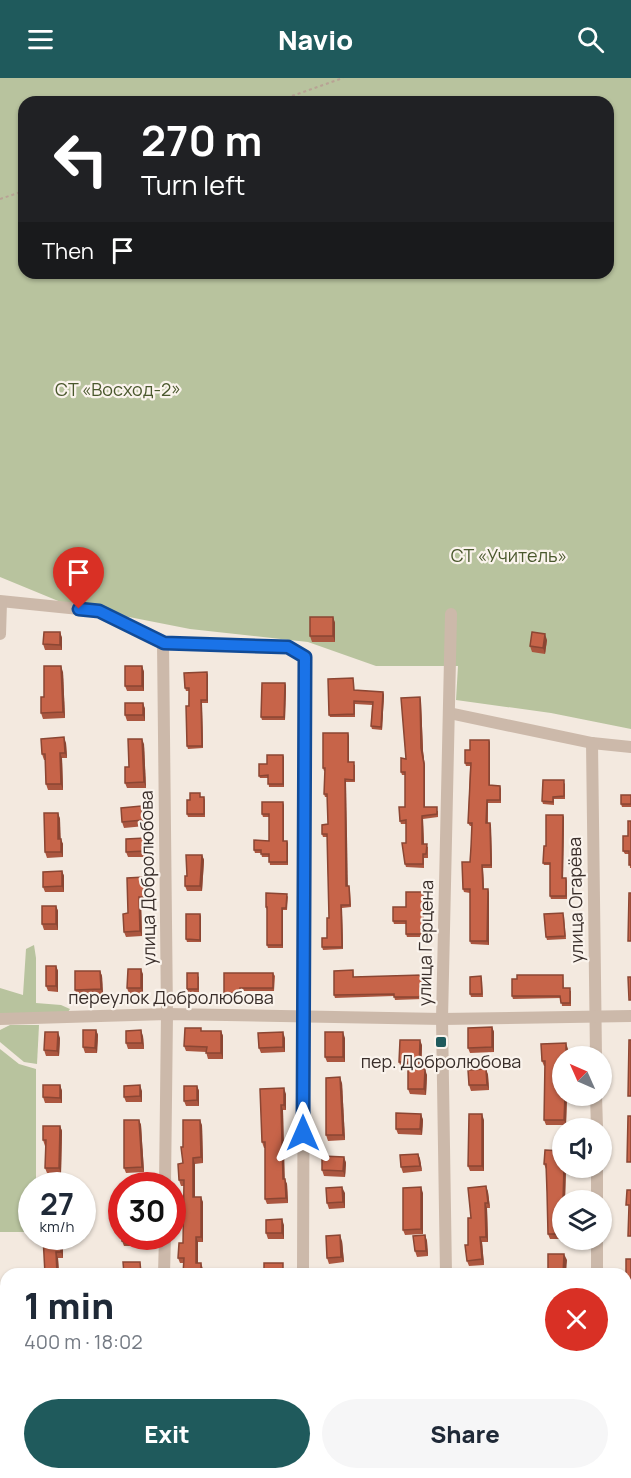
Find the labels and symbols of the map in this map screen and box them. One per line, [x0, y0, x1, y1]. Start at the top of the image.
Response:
park label: СТ «Восход-2» [55, 377, 181, 401]
park label: СТ «Учитель» [451, 543, 567, 567]
pin [53, 547, 104, 609]
street label: улица Добролюбова [133, 790, 161, 966]
street label: улица Огарёва [562, 837, 588, 963]
street label: улица Герцена [412, 880, 438, 1006]
street label: переулок Добролюбова [68, 985, 274, 1009]
marker: пер. Добролюбова [434, 1035, 448, 1049]
north arrow [552, 1046, 612, 1106]
place label: пер. Добролюбова [361, 1049, 521, 1073]
position arrow [271, 1101, 335, 1165]
speed limit sign: 30 [108, 1172, 186, 1250]

